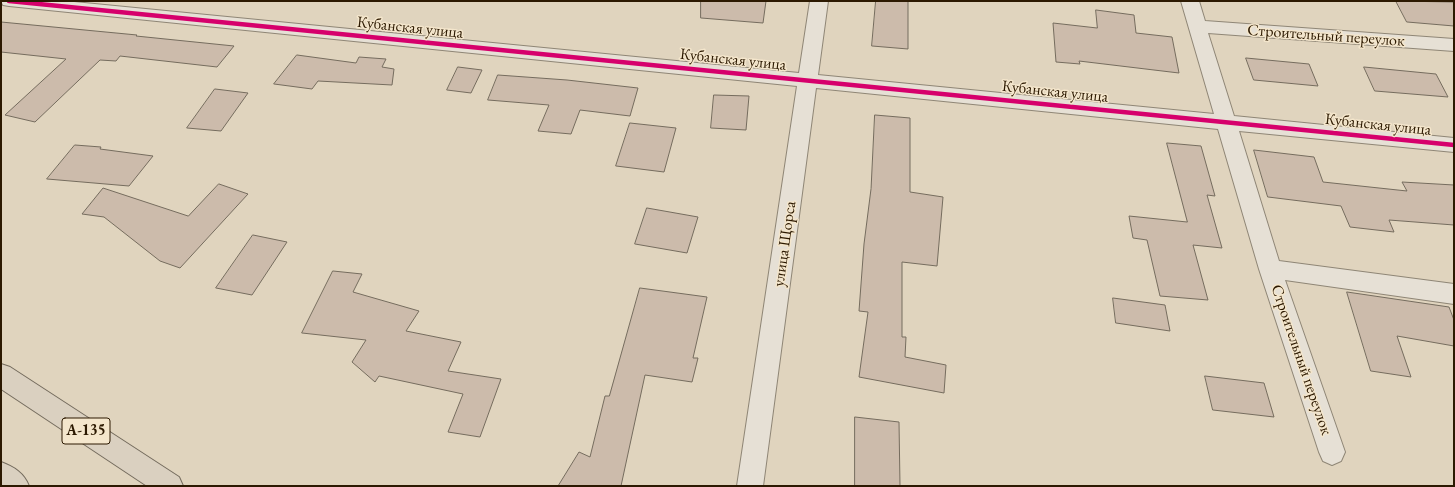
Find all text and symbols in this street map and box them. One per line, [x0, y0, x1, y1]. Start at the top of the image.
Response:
street label: Кубанская улица [356, 13, 464, 43]
street label: Строительный переулок [1247, 21, 1405, 51]
street label: Кубанская улица [679, 45, 787, 75]
street label: Кубанская улица [1001, 77, 1109, 107]
street label: Кубанская улица [1324, 110, 1432, 140]
street label: улица Щорса [770, 200, 800, 288]
street label: Строительный переулок [1266, 282, 1336, 438]
road number: А-135 [62, 418, 110, 444]

